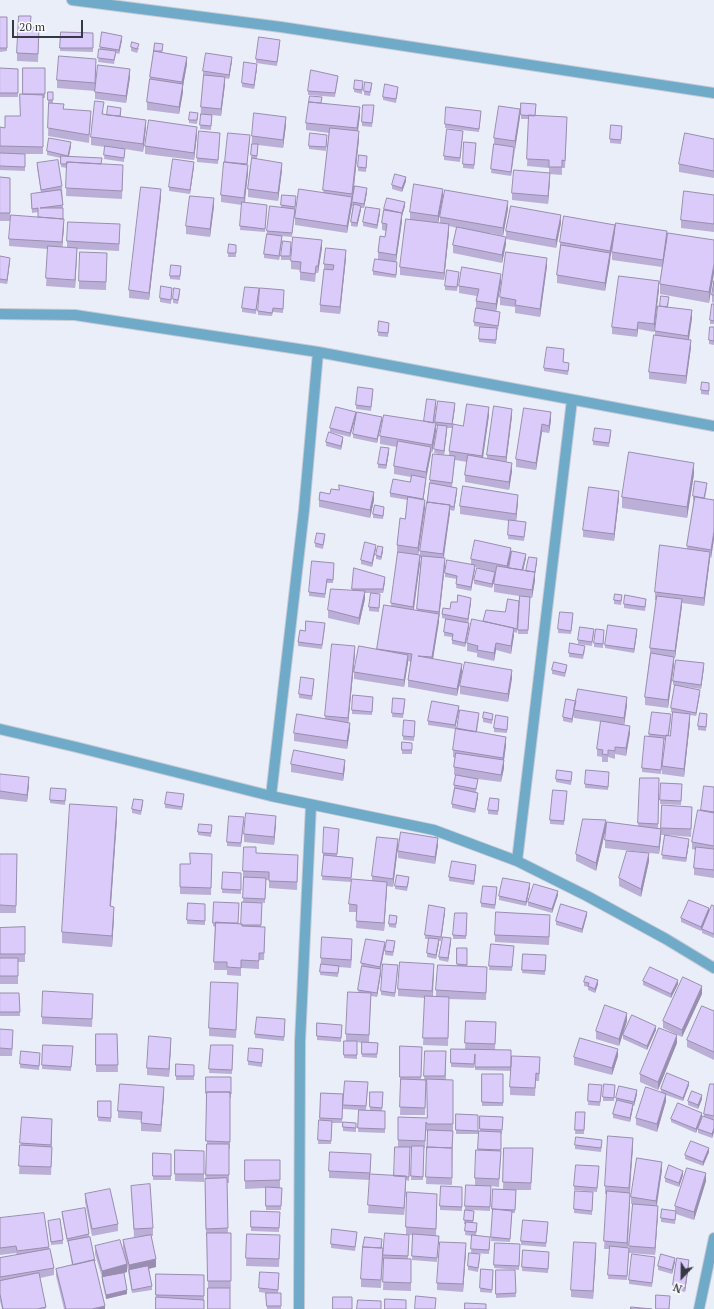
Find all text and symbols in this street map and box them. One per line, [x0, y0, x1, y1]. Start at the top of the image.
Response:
scale bar [14, 12, 85, 38]
text: 20 m [19, 19, 45, 34]
north arrow [662, 1257, 702, 1297]
text: N [671, 1280, 684, 1296]

